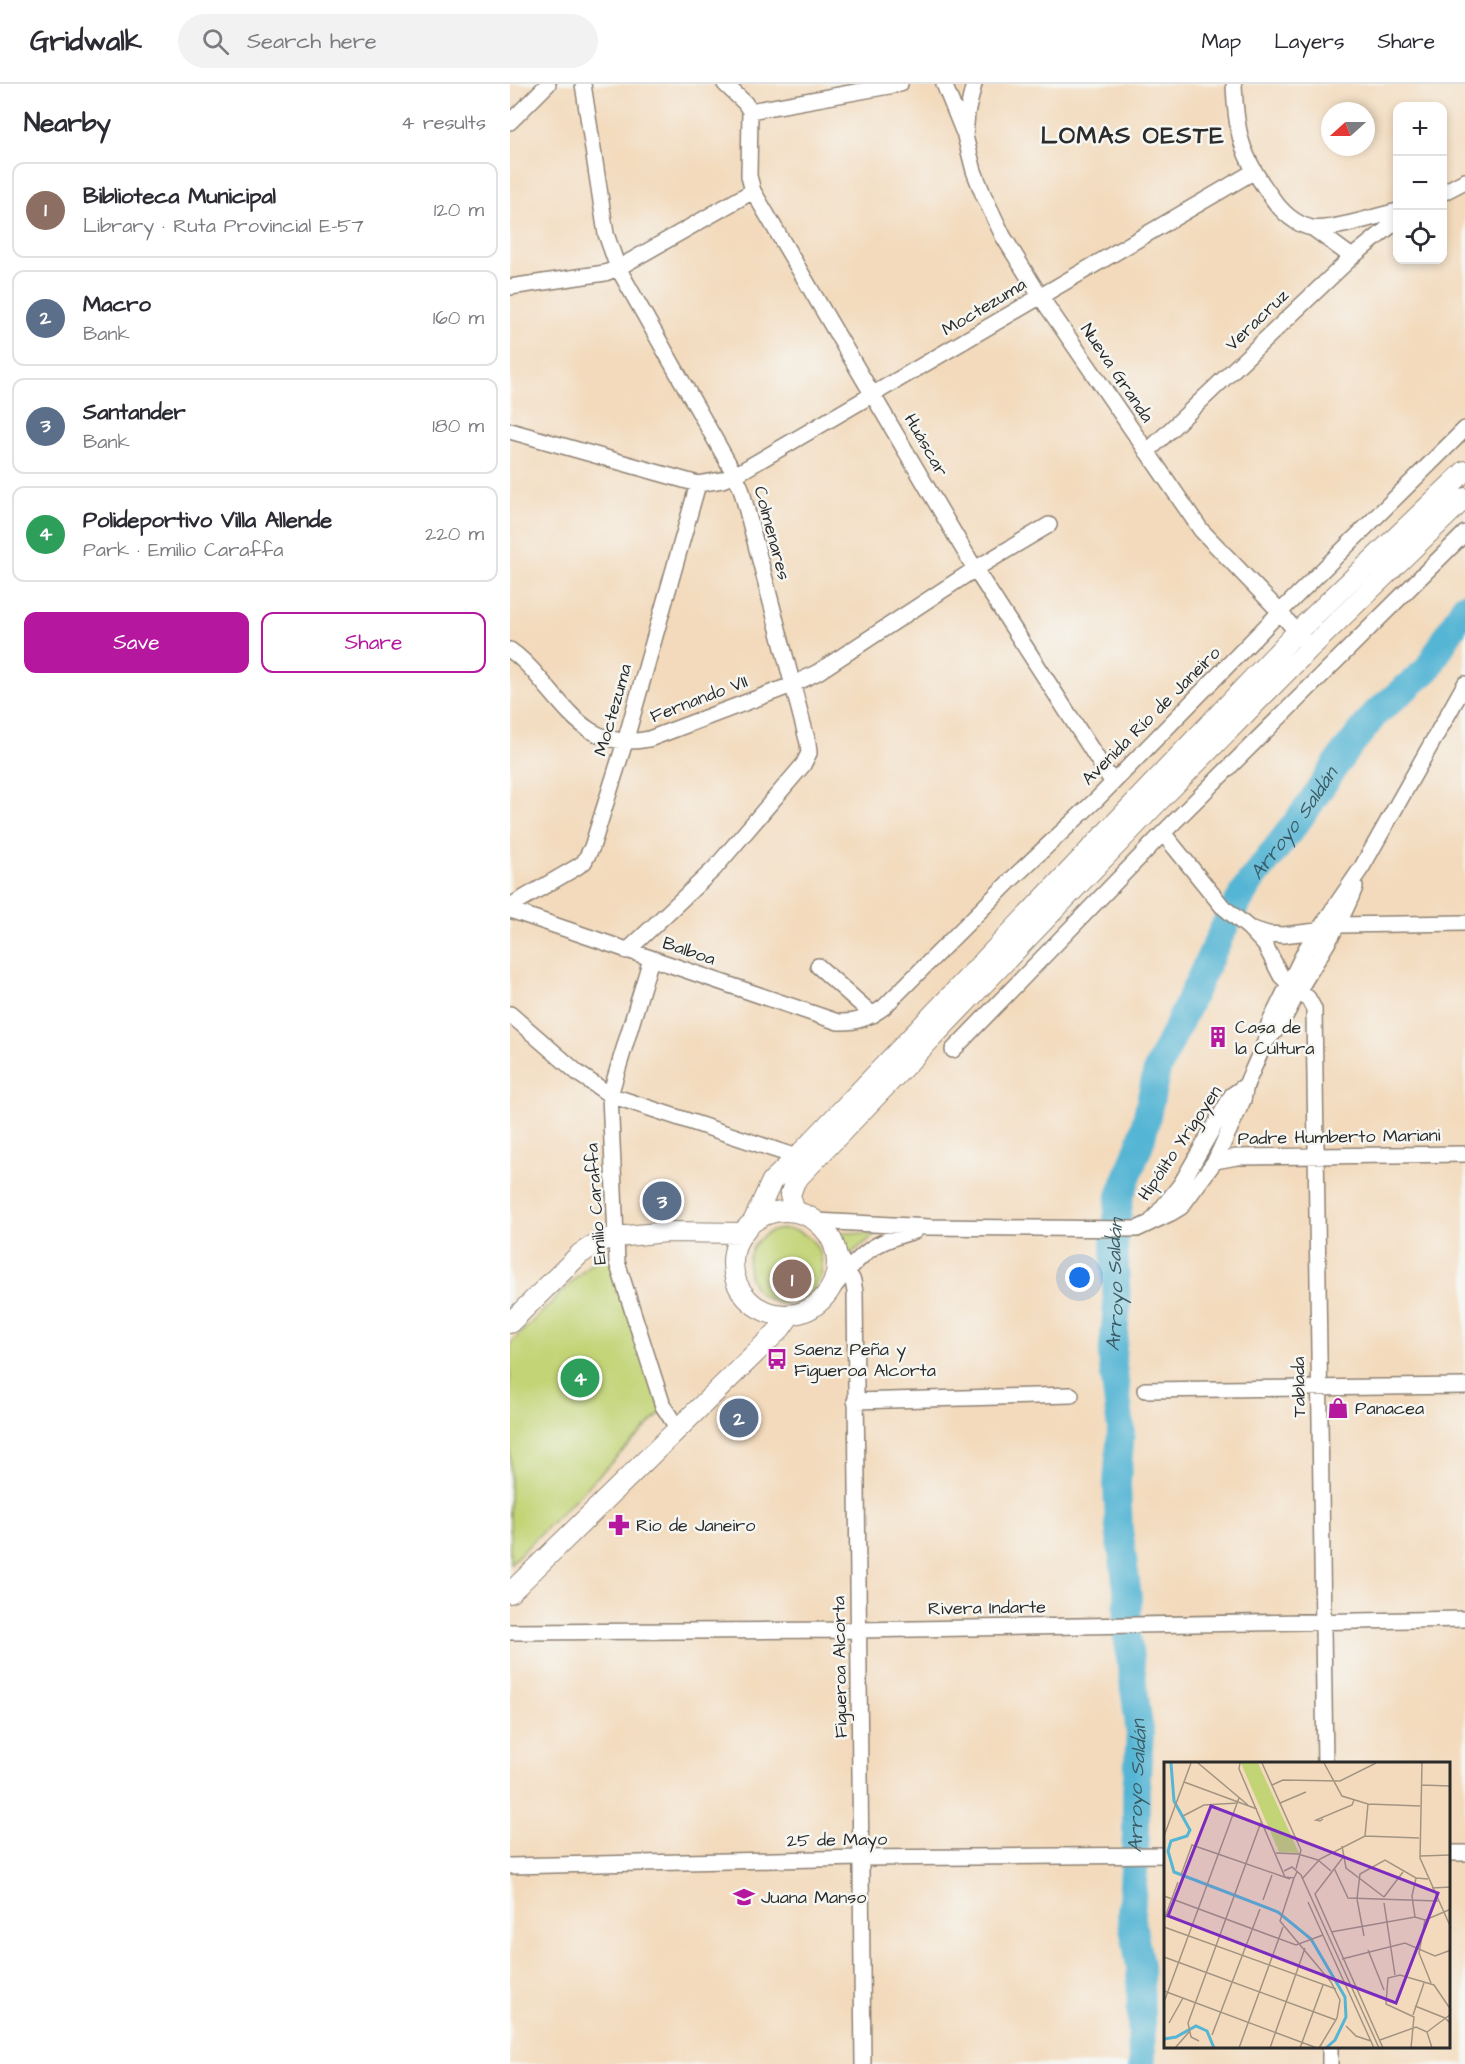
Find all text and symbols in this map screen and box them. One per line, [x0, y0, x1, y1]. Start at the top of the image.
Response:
search box [178, 14, 598, 68]
text: Gridwalk [30, 22, 142, 61]
icon: search [199, 25, 232, 58]
text: Search here [247, 26, 377, 57]
text: Map [1201, 27, 1241, 56]
text: Layers [1274, 27, 1344, 56]
text: Share [1377, 27, 1435, 56]
north arrow [1321, 102, 1375, 156]
map controls [1393, 102, 1447, 264]
button: + [1393, 102, 1447, 156]
text: Nearby [24, 105, 111, 141]
text: 4 results [401, 109, 486, 137]
district label: LOMAS OESTE [1041, 119, 1225, 153]
button: − [1393, 156, 1447, 210]
text: Biblioteca Municipal [83, 181, 276, 212]
text: 1 [44, 196, 47, 224]
text: 120 m [434, 196, 484, 224]
button: locate [1393, 210, 1447, 264]
text: Library · Ruta Provincial E-57 [83, 212, 364, 240]
street label: Moctezuma [937, 272, 1031, 342]
street label: Veracruz [1220, 283, 1294, 357]
text: Macro [83, 289, 151, 320]
text: 2 [40, 304, 51, 332]
text: 160 m [433, 304, 484, 332]
street label: Nueva Granda [1075, 318, 1159, 428]
text: Bank [83, 320, 130, 348]
text: Santander [83, 397, 186, 428]
street label: Huáscar [898, 409, 954, 481]
text: 3 [40, 412, 51, 440]
text: 180 m [432, 412, 484, 440]
text: Bank [83, 428, 130, 456]
street label: Colmenares [747, 483, 797, 583]
text: Polideportivo Villa Allende [83, 505, 332, 536]
text: 4 [39, 520, 52, 548]
text: 220 m [425, 520, 484, 548]
text: Park · Emilio Caraffa [83, 536, 283, 564]
button: Save [24, 612, 249, 673]
button: Share [261, 612, 486, 673]
street label: Avenida Río de Janeiro [1076, 641, 1226, 791]
street label: Moctezuma [588, 661, 638, 759]
street label: Fernando VII [647, 669, 751, 729]
water label: Arroyo Saldán [1243, 760, 1346, 885]
street label: Balboa [659, 930, 719, 972]
place label: Casa de la Cultura [1235, 1015, 1314, 1061]
building icon: Casa de la Cultura [1206, 1025, 1230, 1049]
street label: Hipólito Yrigoyen [1132, 1080, 1229, 1206]
street label: Padre Humberto Mariani [1237, 1123, 1441, 1151]
street label: Emilio Caraffa [579, 1142, 613, 1266]
pin: 3 [642, 1178, 682, 1224]
water label: Arroyo Saldán [1099, 1215, 1132, 1352]
pin: 1 [772, 1256, 812, 1302]
your location [1065, 1263, 1094, 1292]
place label: Saenz Peña y Figueroa Alcorta [794, 1337, 936, 1384]
bus stop icon: Saenz Peña y Figueroa Alcorta [765, 1347, 789, 1371]
pin: 4 [560, 1356, 600, 1400]
street label: Tablada [1286, 1356, 1312, 1418]
pin: 2 [720, 1396, 758, 1440]
shop icon: Panacea [1326, 1396, 1350, 1420]
place label: Panacea [1355, 1396, 1424, 1421]
pharmacy icon: Rio de Janeiro [607, 1513, 631, 1537]
place label: Rio de Janeiro [636, 1513, 755, 1538]
street label: Rivera Indarte [928, 1594, 1046, 1622]
street label: Figueroa Alcorta [826, 1596, 855, 1738]
water label: Arroyo Saldán [1121, 1716, 1154, 1853]
inset map [1164, 1762, 1450, 2049]
street label: 25 de Mayo [787, 1827, 887, 1854]
school or university icon: Juana Manso [732, 1885, 756, 1909]
place label: Juana Manso [761, 1885, 866, 1910]

